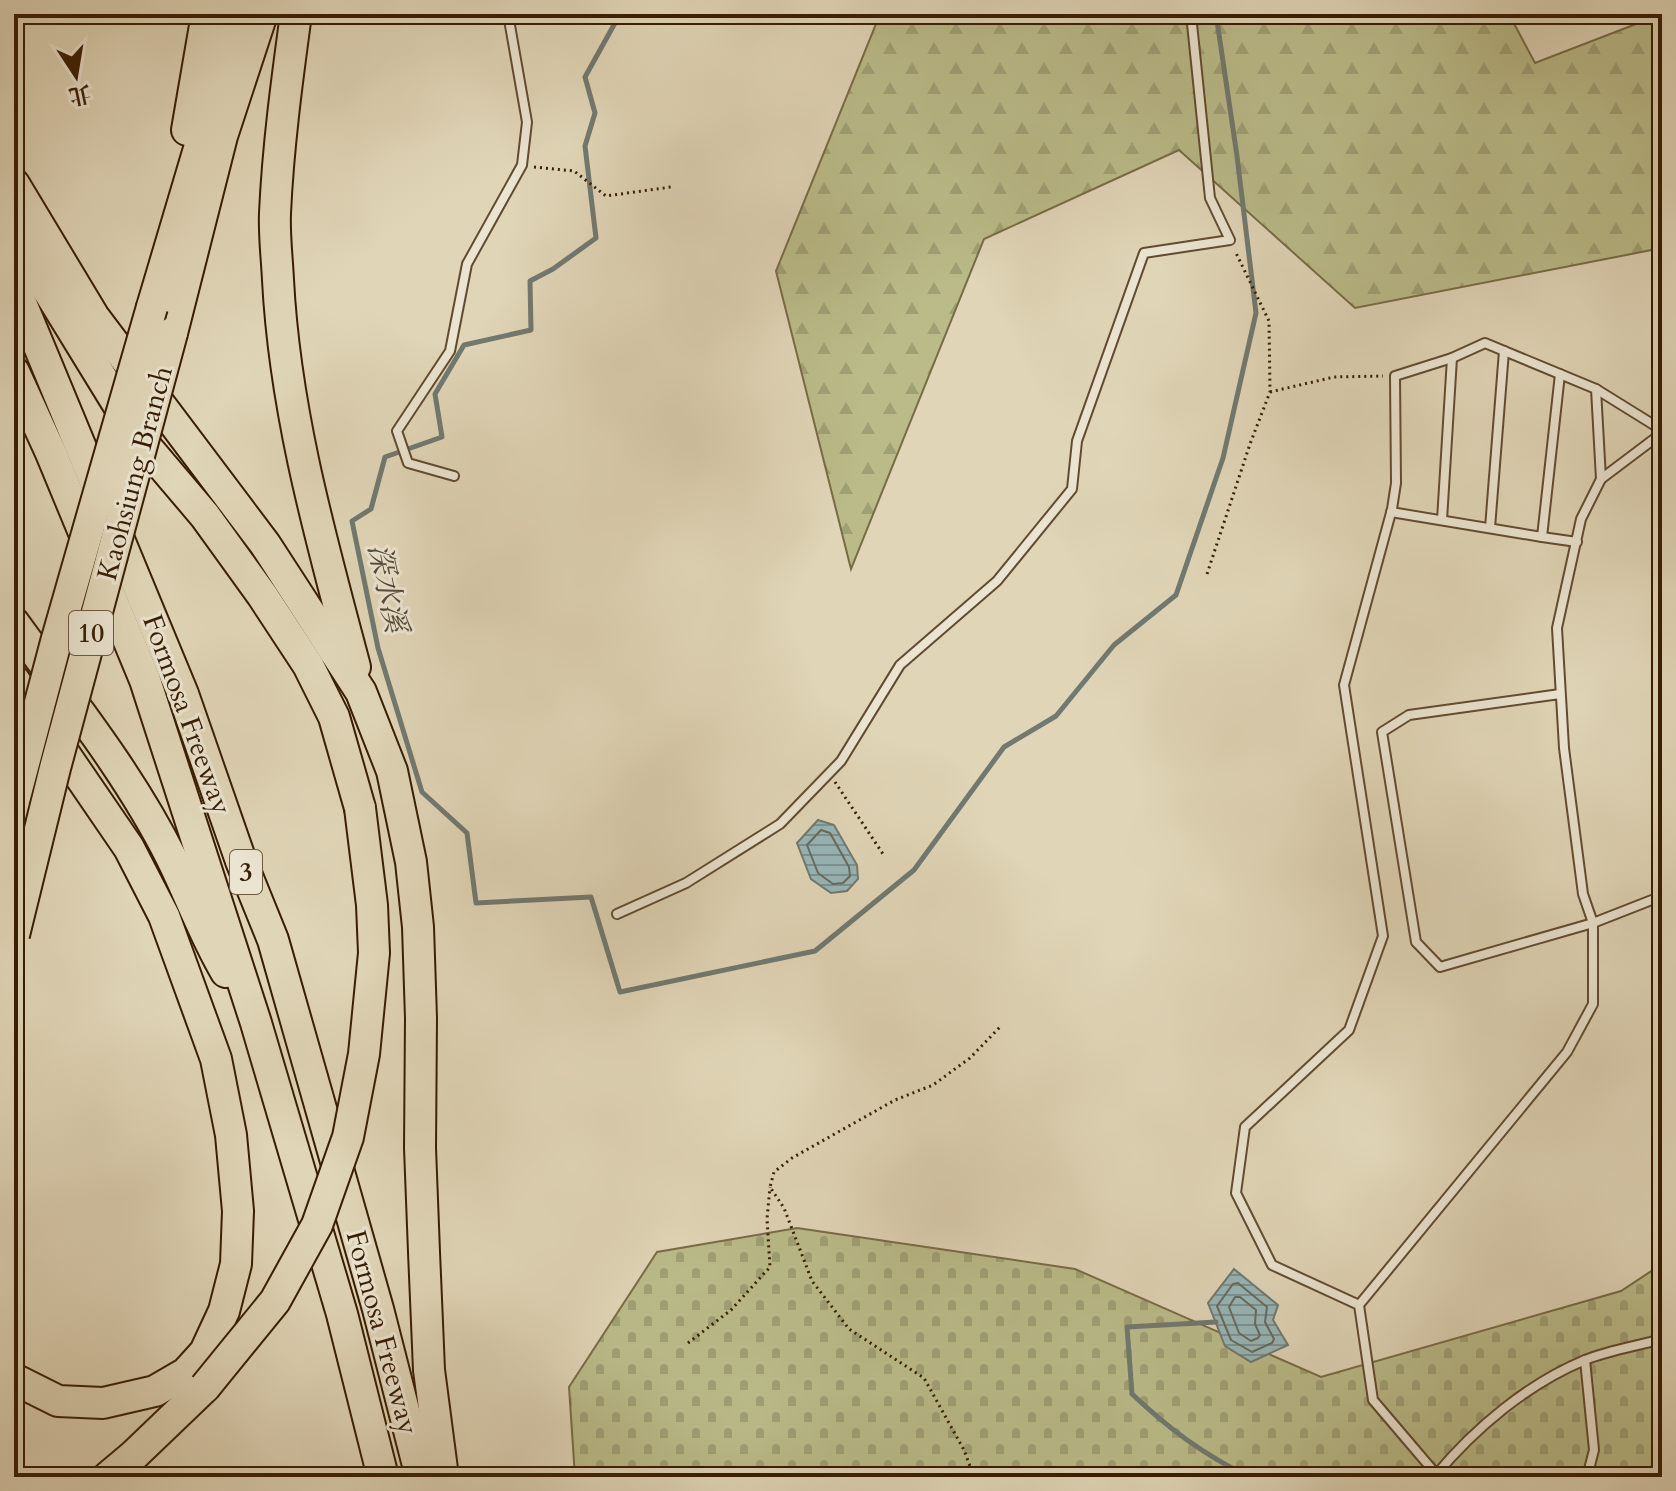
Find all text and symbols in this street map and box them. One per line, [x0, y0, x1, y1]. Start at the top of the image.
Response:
north arrow [36, 36, 116, 116]
text: 北 [66, 78, 94, 112]
street label: Kaohsiung Branch [88, 362, 182, 585]
water label: 深水溪 [358, 540, 418, 639]
street label: Formosa Freeway [133, 609, 241, 820]
road number: 10 [69, 611, 113, 655]
road number: 3 [230, 850, 262, 894]
street label: Formosa Freeway [336, 1226, 428, 1439]

